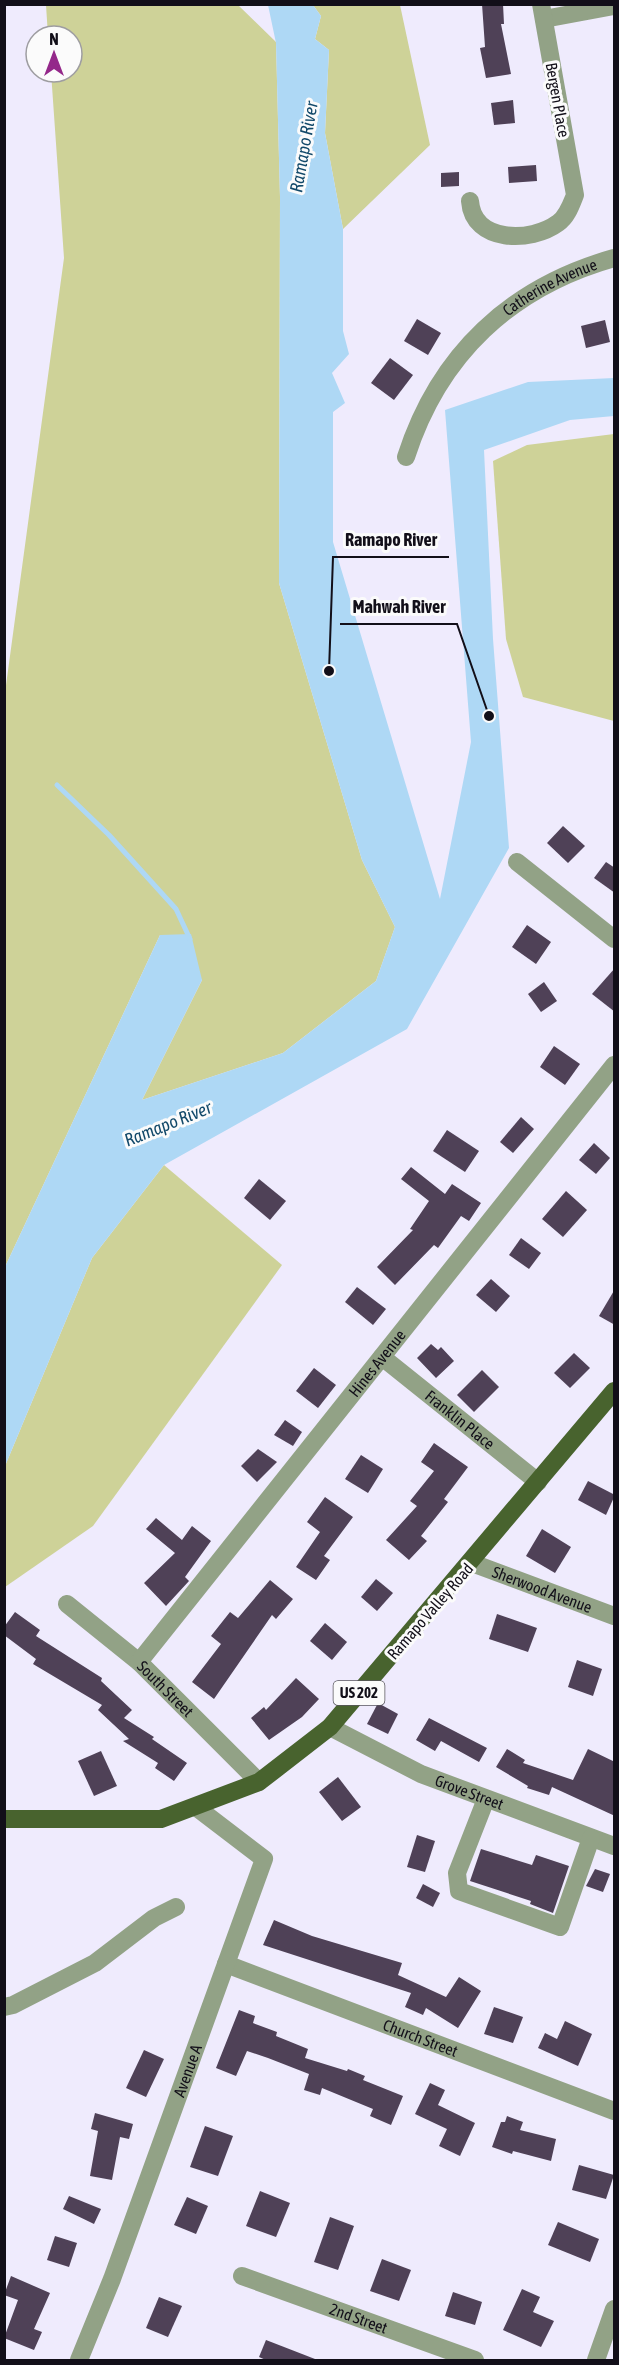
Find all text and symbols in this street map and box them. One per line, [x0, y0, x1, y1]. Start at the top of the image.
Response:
north arrow [24, 24, 84, 84]
text: N [49, 30, 59, 48]
street label: Bergen Place [542, 61, 573, 139]
water label: Ramapo River [285, 99, 322, 194]
street label: Catherine Avenue [499, 255, 599, 319]
callout: Ramapo River [333, 521, 449, 557]
text: Ramapo River [345, 529, 438, 550]
callout: Mahwah River [340, 588, 457, 624]
text: Mahwah River [352, 596, 446, 617]
water label: Ramapo River [121, 1096, 215, 1151]
street label: Hines Avenue [345, 1326, 409, 1400]
street label: Franklin Place [422, 1386, 498, 1453]
street label: Ramapo Valley Road [383, 1559, 477, 1663]
street label: Sherwood Avenue [490, 1562, 595, 1616]
street label: South Street [134, 1657, 198, 1721]
road number: US 202 [334, 1681, 385, 1705]
street label: Grove Street [433, 1771, 506, 1813]
street label: Church Street [381, 2015, 461, 2060]
street label: Avenue A [170, 2042, 205, 2099]
street label: 2nd Street [327, 2299, 390, 2337]

